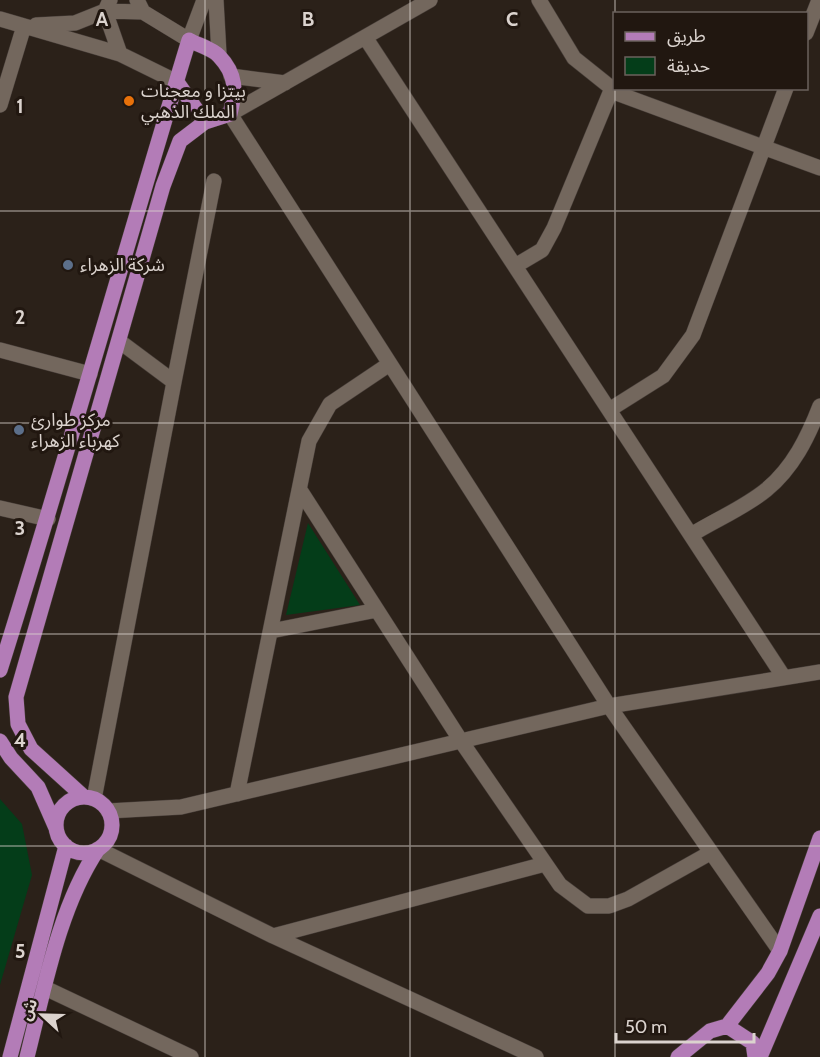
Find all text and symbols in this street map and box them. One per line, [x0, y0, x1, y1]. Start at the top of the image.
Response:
text: A [96, 7, 109, 31]
text: B [302, 7, 314, 31]
text: C [506, 7, 518, 31]
legend [613, 12, 808, 90]
text: طريق [667, 25, 706, 47]
text: حديقة [667, 55, 710, 77]
place label: بيتزا و معجنات الملك الذهبي [141, 80, 246, 125]
text: 1 [16, 94, 24, 118]
marker: بيتزا و معجنات الملك الذهبي [122, 94, 136, 108]
place label: شركة الزهراء [80, 254, 165, 276]
marker: شركة الزهراء [61, 258, 75, 272]
text: 2 [15, 305, 25, 329]
place label: مركز طوارئ كهرباء الزهراء [31, 409, 120, 452]
marker: مركز طوارئ كهرباء الزهراء [12, 423, 26, 437]
text: 3 [15, 516, 25, 540]
text: 4 [14, 728, 26, 752]
text: 5 [15, 939, 25, 963]
north arrow [12, 985, 72, 1045]
text: ش [16, 996, 41, 1023]
scale bar [616, 1006, 754, 1044]
text: 50 m [625, 1016, 667, 1038]

